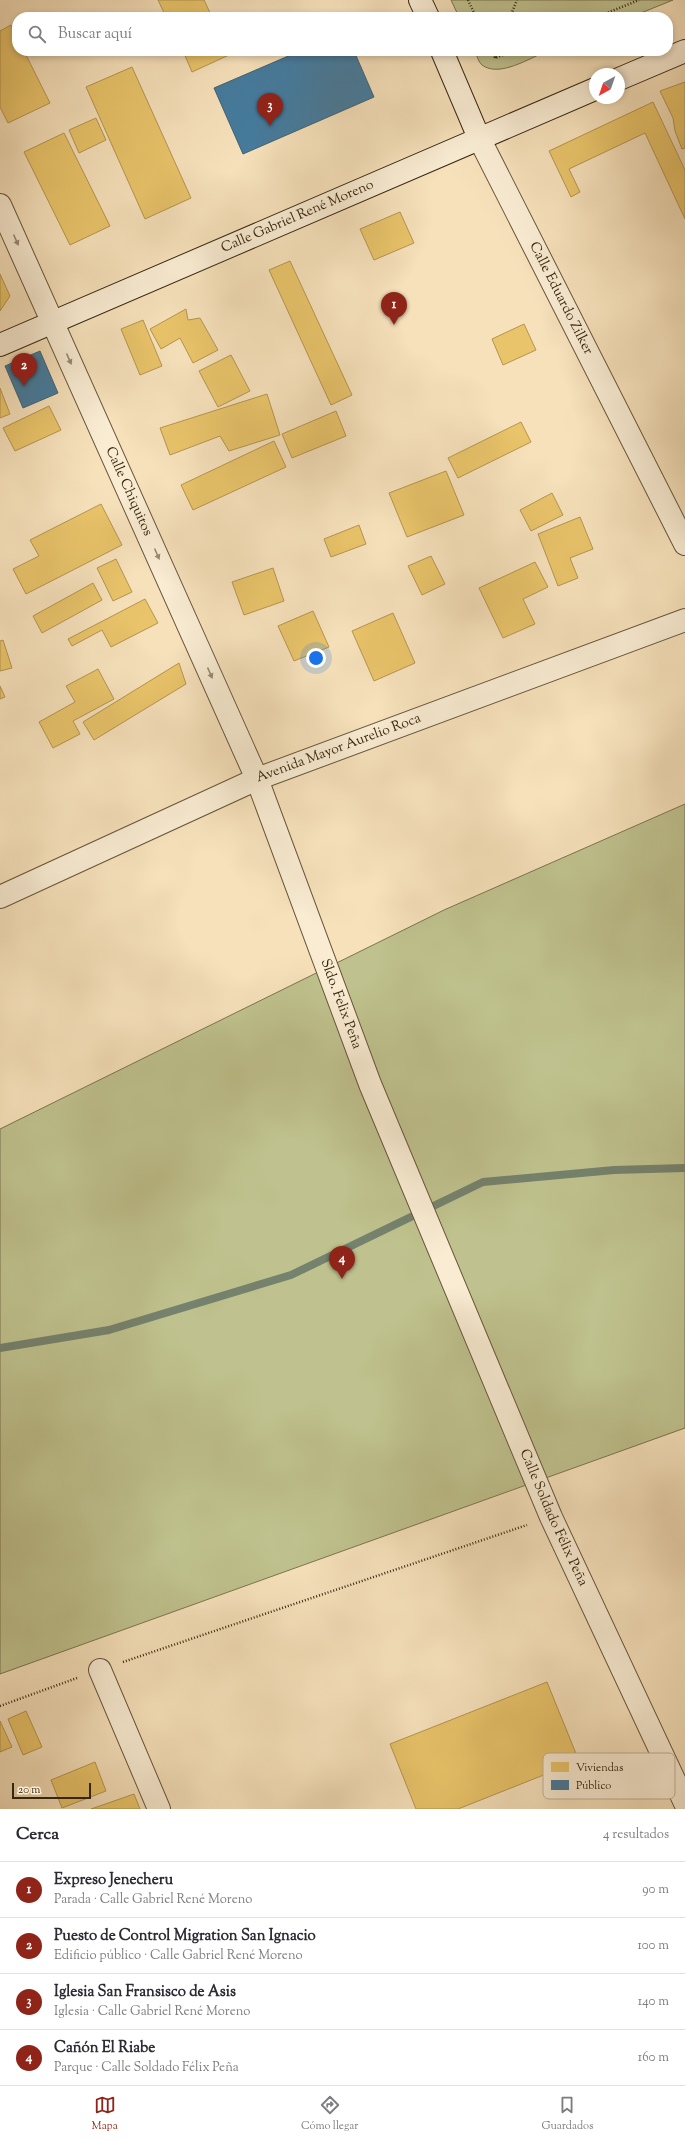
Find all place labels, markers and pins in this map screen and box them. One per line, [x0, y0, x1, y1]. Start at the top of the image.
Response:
pin: 3 [257, 93, 283, 126]
pin: 1 [381, 292, 407, 325]
pin: 2 [11, 353, 37, 386]
pin: 4 [329, 1246, 355, 1279]

